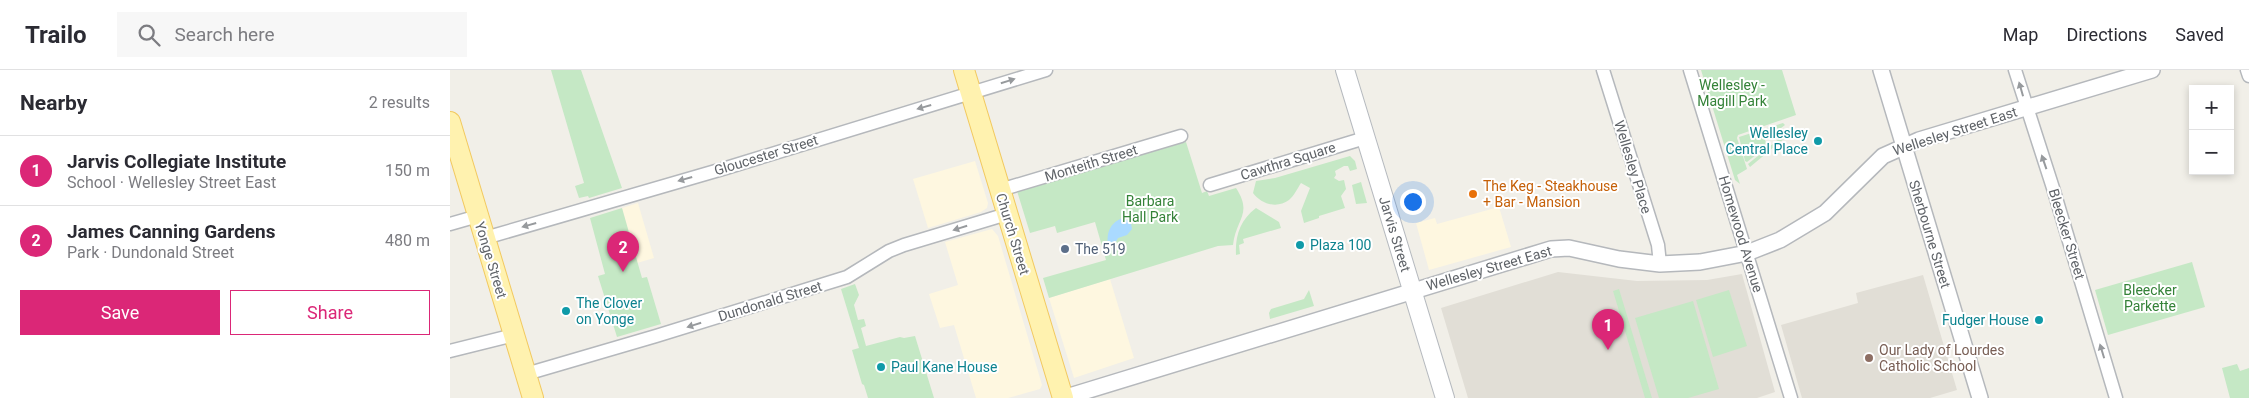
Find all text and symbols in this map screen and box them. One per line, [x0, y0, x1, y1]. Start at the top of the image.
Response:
search box [117, 12, 467, 57]
text: Trailo [25, 21, 87, 49]
icon: search [135, 21, 163, 49]
text: Search here [175, 23, 275, 46]
text: Map [2003, 24, 2038, 45]
text: Directions [2066, 24, 2147, 45]
text: Saved [2175, 24, 2224, 45]
one-way arrow [1001, 77, 1016, 85]
park label: Wellesley - Magill Park [1697, 77, 1768, 109]
one-way arrow [2016, 82, 2024, 97]
map controls [2189, 85, 2234, 175]
button: + [2189, 85, 2234, 130]
text: Nearby [20, 91, 87, 115]
text: 2 results [369, 93, 430, 112]
one-way arrow [917, 103, 932, 111]
street label: Wellesley Street East [1891, 103, 2020, 159]
street label: Wellesley Place [1611, 119, 1655, 215]
place label: Wellesley Central Place [1726, 125, 1808, 157]
button: − [2189, 130, 2234, 175]
street label: Gloucester Street [712, 131, 820, 178]
marker: Wellesley Central Place [1812, 135, 1824, 147]
street label: Cawthra Square [1238, 139, 1338, 183]
street label: Monteith Street [1043, 141, 1140, 185]
text: Jarvis Collegiate Institute [67, 150, 286, 173]
one-way arrow [2040, 155, 2048, 170]
text: 1 [31, 161, 41, 180]
text: 150 m [385, 161, 430, 180]
text: School · Wellesley Street East [67, 173, 276, 192]
street label: Homewood Avenue [1716, 174, 1766, 294]
one-way arrow [677, 176, 692, 184]
place label: The Keg - Steakhouse + Bar - Mansion [1483, 178, 1618, 210]
street label: Sherbourne Street [1906, 178, 1954, 290]
street label: Bleecker Street [2046, 187, 2088, 282]
marker: The Keg - Steakhouse + Bar - Mansion [1467, 188, 1479, 200]
your location [1400, 189, 1426, 215]
street label: Church Street [993, 191, 1033, 277]
park label: Barbara Hall Park [1122, 193, 1179, 225]
street label: Jarvis Street [1376, 194, 1414, 274]
text: James Canning Gardens [67, 220, 275, 243]
street label: Yonge Street [472, 220, 510, 301]
one-way arrow [522, 222, 537, 230]
one-way arrow [953, 224, 968, 232]
text: 2 [31, 231, 41, 250]
text: 480 m [385, 231, 430, 250]
pin: 2 [607, 231, 639, 272]
place label: Plaza 100 [1310, 237, 1372, 253]
marker: Plaza 100 [1294, 239, 1306, 251]
place label: The 519 [1075, 241, 1126, 257]
street label: Wellesley Street East [1424, 242, 1554, 294]
text: Park · Dundonald Street [67, 243, 234, 262]
marker: The 519 [1059, 243, 1071, 255]
street label: Dundonald Street [716, 278, 824, 324]
park label: Bleecker Parkette [2123, 282, 2177, 314]
button: Save [20, 290, 220, 335]
button: Share [230, 290, 430, 335]
place label: The Clover on Yonge [576, 295, 642, 327]
marker: The Clover on Yonge [560, 305, 572, 317]
pin: 1 [1592, 309, 1624, 350]
place label: Fudger House [1942, 312, 2029, 328]
marker: Fudger House [2033, 314, 2045, 326]
one-way arrow [686, 321, 701, 329]
place label: Our Lady of Lourdes Catholic School [1879, 342, 2004, 374]
one-way arrow [2098, 344, 2106, 359]
marker: Our Lady of Lourdes Catholic School [1863, 352, 1875, 364]
place label: Paul Kane House [891, 359, 997, 375]
marker: Paul Kane House [875, 361, 887, 373]

